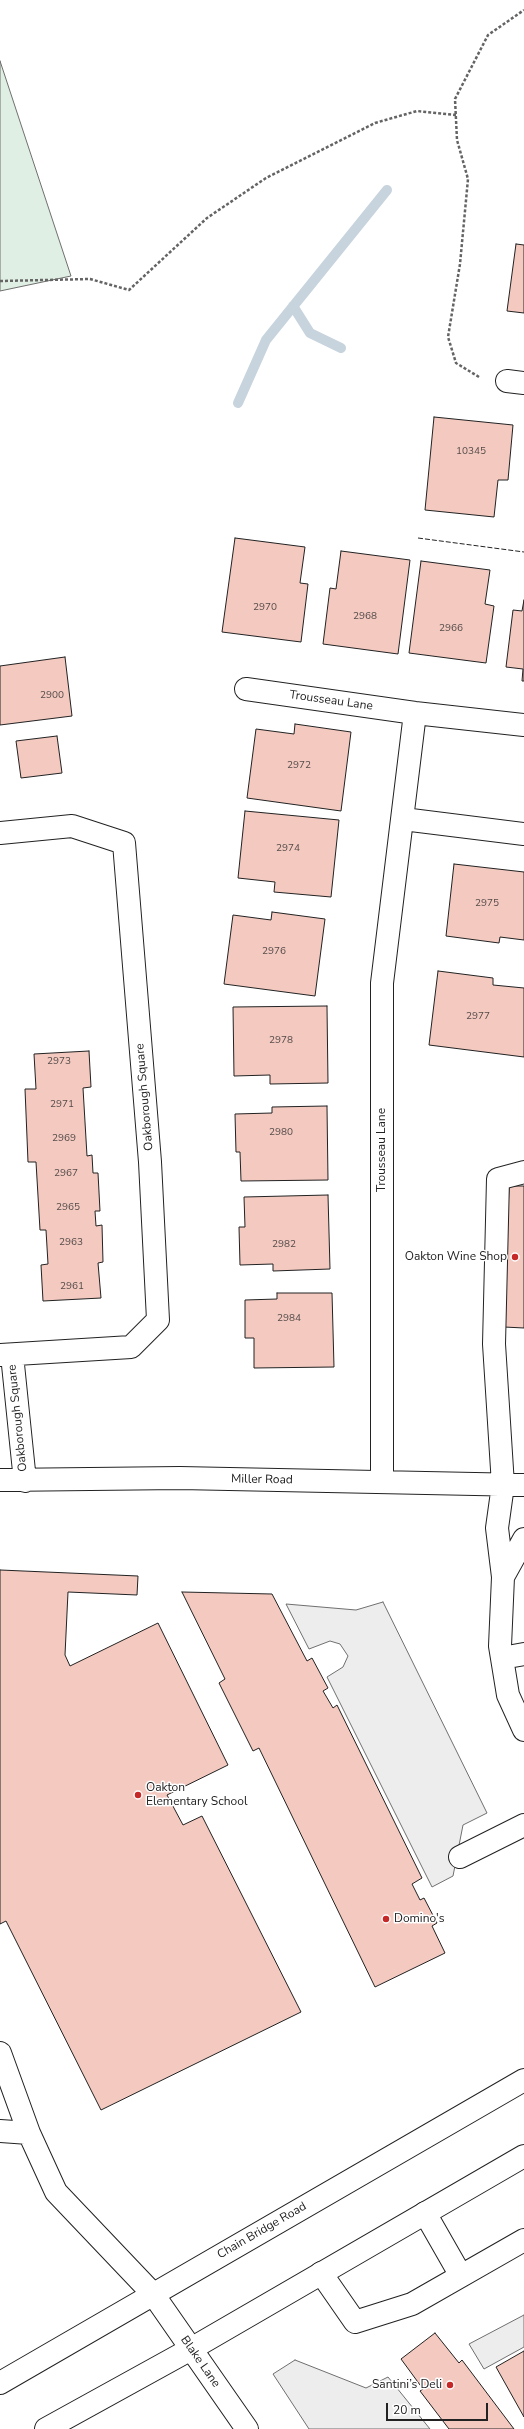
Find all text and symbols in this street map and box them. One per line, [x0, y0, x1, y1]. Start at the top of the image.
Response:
house number: 10345 [456, 446, 486, 458]
house number: 2970 [253, 602, 277, 614]
house number: 2968 [353, 611, 377, 623]
house number: 2966 [439, 623, 463, 635]
street label: Trousseau Lane [288, 688, 374, 714]
house number: 2900 [40, 690, 64, 702]
house number: 2972 [287, 760, 311, 772]
house number: 2974 [276, 843, 300, 855]
house number: 2975 [475, 898, 499, 910]
house number: 2976 [262, 946, 286, 958]
house number: 2977 [466, 1011, 490, 1023]
house number: 2978 [269, 1035, 293, 1047]
street label: Oakborough Square [133, 1043, 157, 1151]
house number: 2973 [47, 1056, 71, 1068]
house number: 2971 [50, 1099, 74, 1111]
street label: Trousseau Lane [375, 1108, 389, 1192]
house number: 2980 [269, 1127, 293, 1139]
house number: 2969 [52, 1133, 76, 1145]
house number: 2967 [54, 1168, 78, 1180]
house number: 2965 [56, 1202, 80, 1214]
house number: 2963 [59, 1237, 83, 1249]
house number: 2982 [272, 1239, 296, 1251]
place label: Oakton Wine Shop [405, 1250, 507, 1264]
marker: Oakton Wine Shop [510, 1252, 520, 1262]
house number: 2961 [60, 1281, 84, 1293]
house number: 2984 [277, 1313, 301, 1325]
street label: Oakborough Square [5, 1364, 31, 1472]
street label: Miller Road [231, 1472, 293, 1488]
place label: Oakton Elementary School [146, 1781, 247, 1809]
marker: Oakton Elementary School [133, 1790, 143, 1800]
place label: Domino's [394, 1912, 445, 1926]
marker: Domino's [381, 1914, 391, 1924]
street label: Chain Bridge Road [215, 2200, 309, 2262]
street label: Blake Lane [177, 2334, 223, 2390]
place label: Santini’s Deli [372, 2378, 442, 2392]
marker: Santini’s Deli [445, 2380, 455, 2390]
scale bar [388, 2395, 490, 2421]
text: 20 m [393, 2402, 421, 2418]

